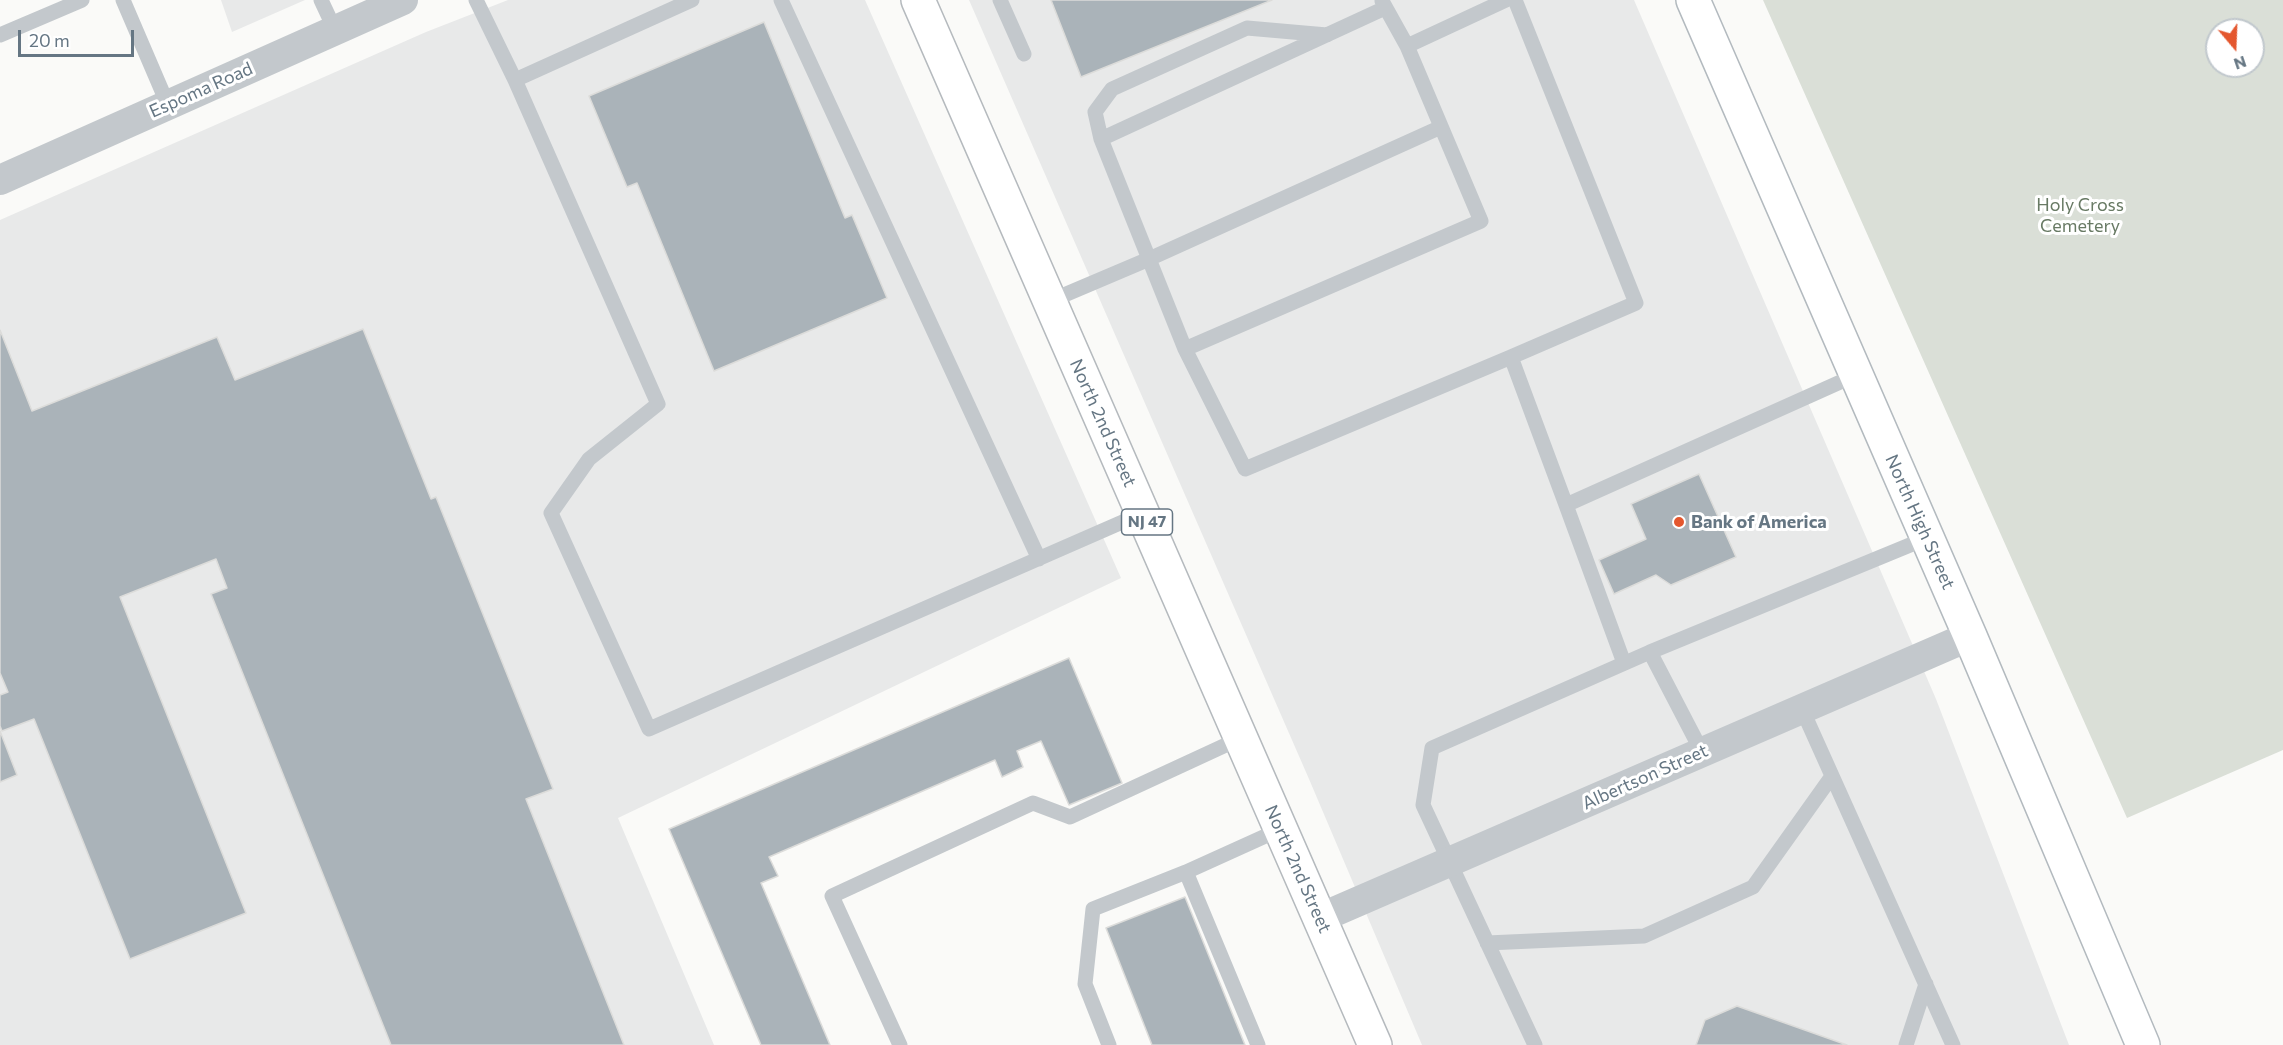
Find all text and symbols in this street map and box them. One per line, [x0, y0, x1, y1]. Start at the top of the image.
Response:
scale bar [21, 18, 136, 56]
north arrow [2205, 18, 2265, 78]
text: 20 m [29, 29, 70, 51]
text: N [2232, 53, 2249, 75]
street label: Espoma Road [146, 58, 256, 122]
park label: Holy Cross Cemetery [2036, 194, 2124, 236]
street label: North 2nd Street [1065, 356, 1141, 490]
street label: North High Street [1881, 451, 1959, 593]
road number: NJ 47 [1122, 509, 1172, 535]
place label: Bank of America [1691, 511, 1827, 533]
marker: Bank of America [1672, 515, 1686, 529]
street label: Albertson Street [1579, 740, 1711, 814]
street label: North 2nd Street [1260, 802, 1336, 936]

